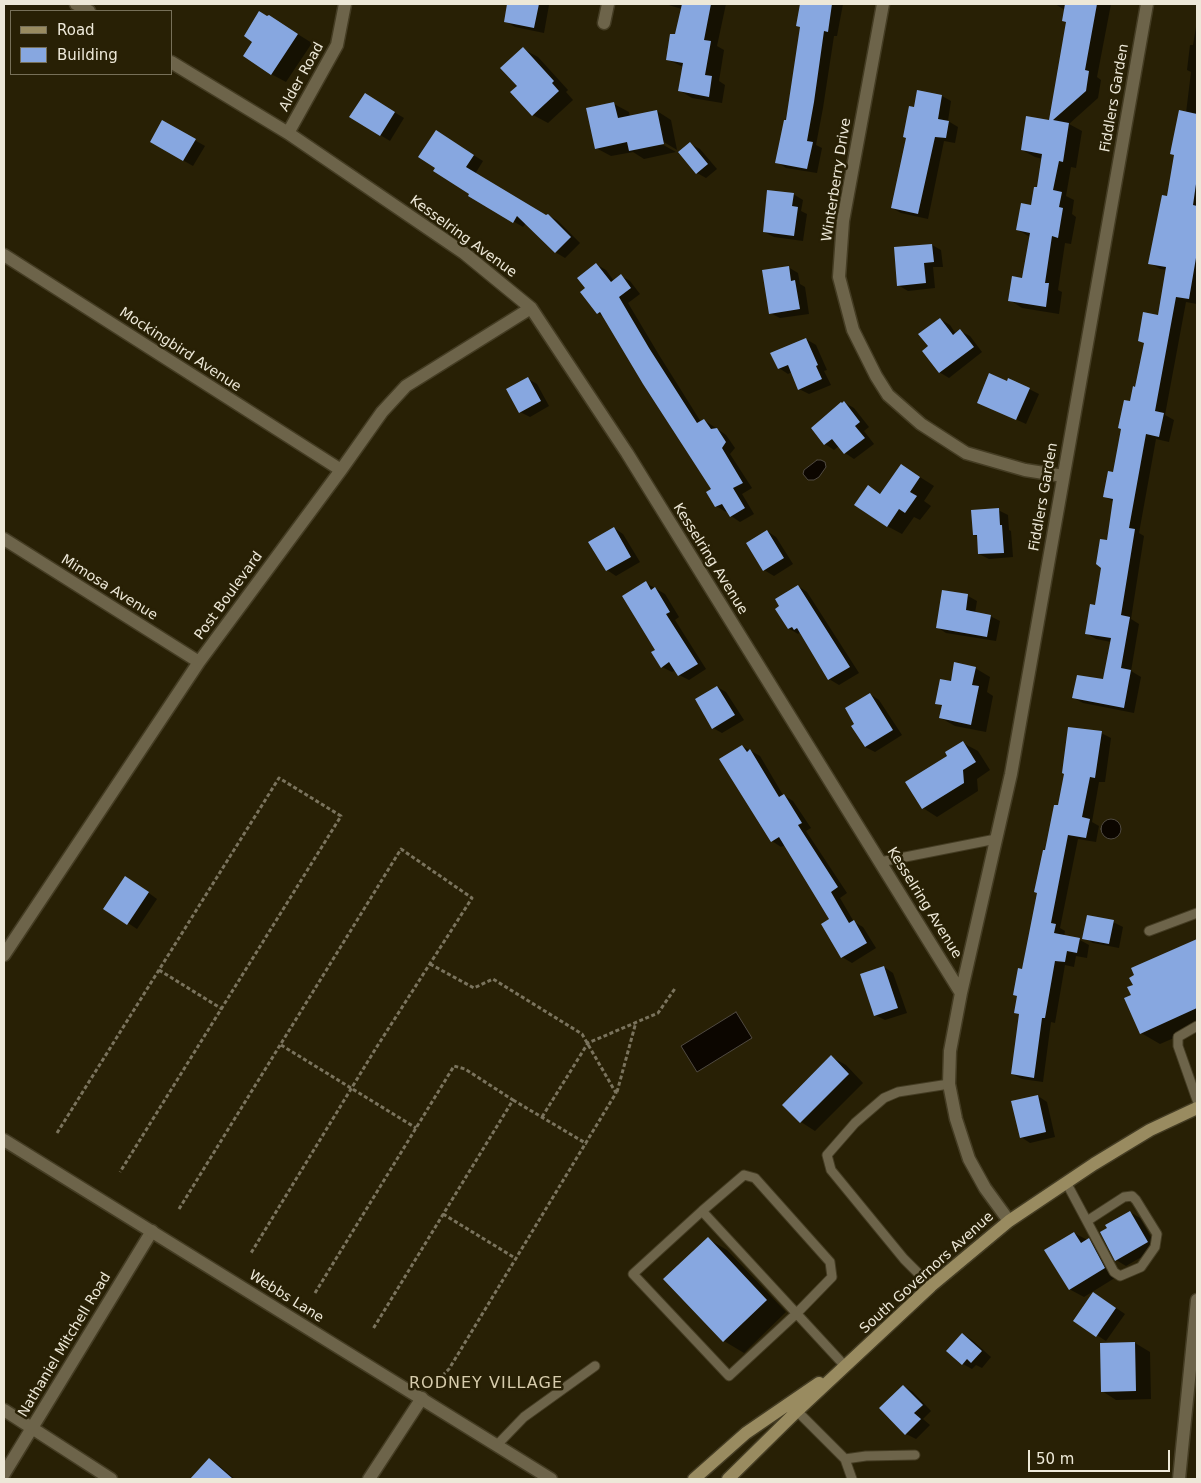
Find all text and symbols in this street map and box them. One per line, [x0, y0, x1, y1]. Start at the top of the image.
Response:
legend [10, 10, 172, 75]
text: Road [57, 21, 95, 39]
street label: Alder Road [276, 40, 328, 114]
street label: Fiddlers Garden [1097, 42, 1133, 154]
text: Building [57, 46, 118, 64]
street label: Winterberry Drive [819, 117, 855, 243]
street label: Kesselring Avenue [406, 193, 520, 281]
street label: Mockingbird Avenue [116, 304, 244, 396]
street label: Fiddlers Garden [1026, 441, 1062, 553]
street label: Kesselring Avenue [669, 500, 751, 618]
street label: Post Boulevard [191, 549, 267, 643]
street label: Mimosa Avenue [58, 552, 160, 624]
street label: Kesselring Avenue [883, 844, 965, 962]
street label: South Governors Avenue [857, 1209, 997, 1337]
street label: Webbs Lane [245, 1267, 327, 1327]
street label: Nathaniel Mitchell Road [15, 1270, 115, 1420]
district label: RODNEY VILLAGE [407, 1374, 565, 1394]
scale bar [1031, 1440, 1174, 1472]
text: 50 m [1036, 1450, 1074, 1468]

